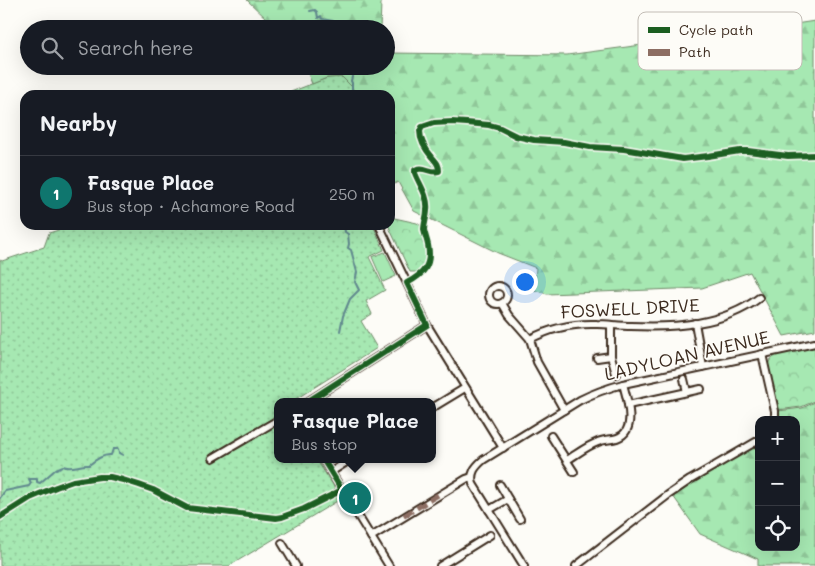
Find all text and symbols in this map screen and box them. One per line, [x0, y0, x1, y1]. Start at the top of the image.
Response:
legend [638, 12, 802, 70]
search box [20, 20, 395, 75]
text: Cycle path [679, 20, 753, 39]
icon: search [38, 34, 66, 62]
text: Search here [78, 35, 194, 60]
text: Path [679, 42, 710, 61]
text: Nearby [40, 109, 117, 136]
text: Fasque Place [87, 170, 214, 195]
text: 1 [52, 183, 60, 204]
text: 250 m [329, 183, 375, 204]
text: Bus stop · Achamore Road [87, 195, 295, 216]
your location [512, 269, 538, 295]
street label: FOSWELL DRIVE [560, 292, 700, 324]
street label: LADYLOAN AVENUE [602, 324, 772, 386]
popup [274, 398, 436, 463]
text: Fasque Place [291, 408, 419, 433]
map controls [755, 416, 800, 551]
button: + [755, 416, 800, 461]
text: Bus stop [291, 433, 357, 454]
button: − [755, 461, 800, 506]
pin: 1 [339, 479, 371, 517]
button: locate [755, 506, 800, 551]

